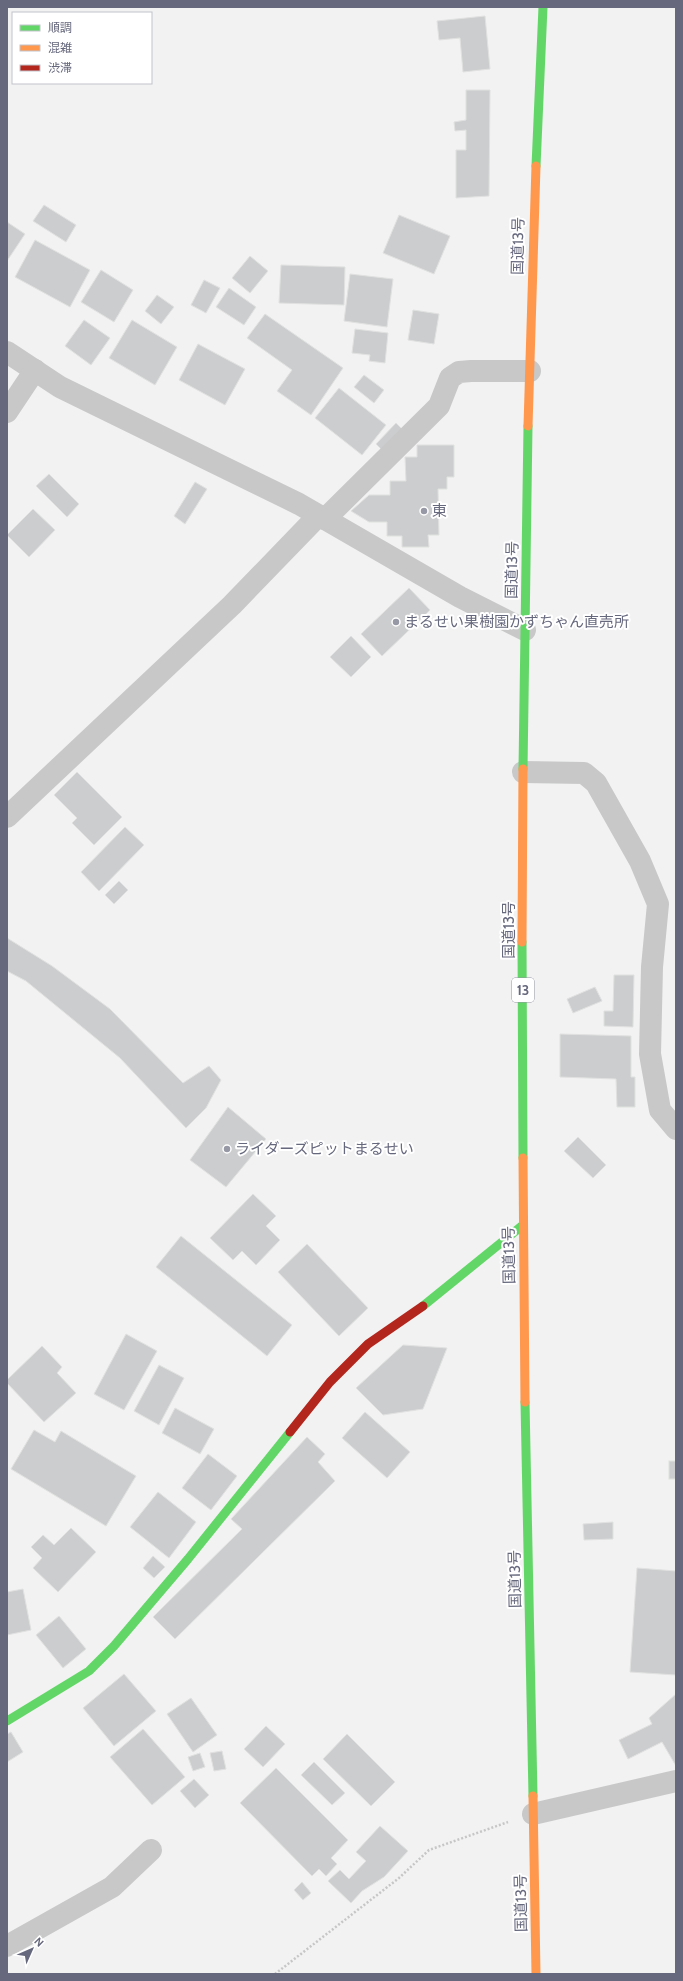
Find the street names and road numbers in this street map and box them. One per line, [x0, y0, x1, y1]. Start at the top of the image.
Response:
street label: 国道13号 [508, 217, 528, 275]
street label: 国道13号 [502, 541, 522, 599]
street label: 国道13号 [500, 901, 518, 959]
road number: 13 [512, 978, 534, 1002]
street label: 国道13号 [499, 1226, 519, 1284]
street label: 国道13号 [505, 1550, 525, 1608]
street label: 国道13号 [511, 1874, 531, 1932]

